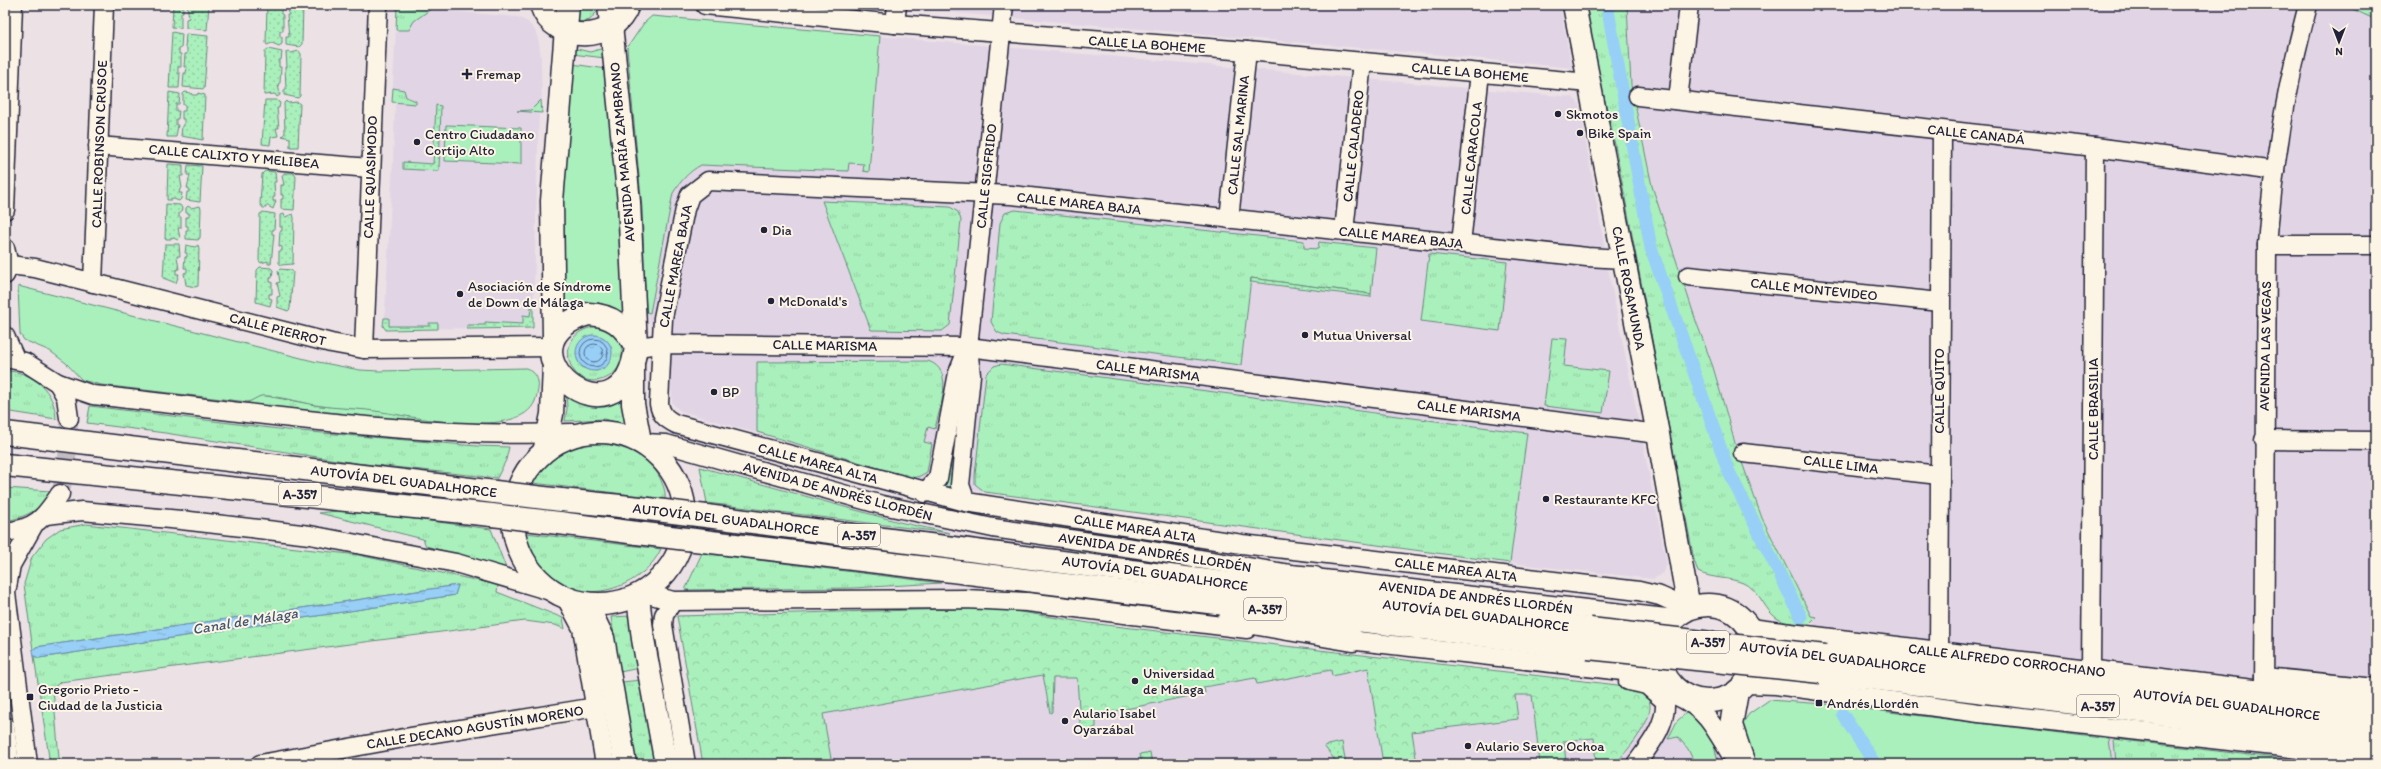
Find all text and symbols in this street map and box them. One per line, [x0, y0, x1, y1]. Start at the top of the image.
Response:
north arrow [2319, 22, 2359, 62]
street label: CALLE LA BOHEME [1088, 32, 1206, 57]
text: N [2335, 45, 2343, 58]
street label: CALLE ROBINSON CRUSOE [88, 59, 111, 228]
street label: CALLE LA BOHEME [1411, 59, 1529, 86]
street label: AVENIDA MARÍA ZAMBRANO [606, 61, 639, 243]
place label: Fremap [476, 66, 521, 83]
marker: Fremap [461, 68, 473, 80]
street label: CALLE SAL MARINA [1224, 74, 1253, 196]
street label: CALLE CALADERO [1339, 89, 1368, 203]
street label: CALLE CARACOLA [1457, 101, 1486, 216]
place label: Skmotos [1566, 106, 1618, 123]
marker: Skmotos [1553, 109, 1563, 119]
street label: CALLE QUASIMODO [360, 115, 381, 239]
street label: CALLE CANADÁ [1926, 121, 2025, 148]
street label: CALLE SIGFRIDO [973, 123, 1000, 229]
place label: Bike Spain [1588, 125, 1651, 142]
place label: Centro Ciudadano Cortijo Alto [425, 126, 534, 159]
marker: Bike Spain [1575, 128, 1585, 138]
marker: Centro Ciudadano Cortijo Alto [412, 137, 422, 147]
street label: CALLE CALIXTO Y MELIBEA [148, 141, 320, 172]
street label: CALLE MAREA BAJA [1016, 188, 1142, 219]
street label: CALLE MAREA BAJA [655, 203, 696, 329]
place label: Dia [772, 222, 792, 239]
street label: CALLE MAREA BAJA [1338, 222, 1464, 253]
marker: Dia [759, 225, 769, 235]
street label: CALLE ROSAMUNDA [1608, 225, 1649, 352]
street label: CALLE MONTEVIDEO [1749, 274, 1878, 305]
place label: Asociación de Síndrome de Down de Málaga [468, 278, 612, 311]
street label: AVENIDA LAS VEGAS [2256, 281, 2275, 411]
marker: Asociación de Síndrome de Down de Málaga [455, 289, 465, 299]
place label: McDonald's [779, 293, 848, 310]
marker: McDonald's [766, 296, 776, 306]
street label: CALLE PIERROT [228, 309, 328, 350]
place label: Mutua Universal [1313, 327, 1412, 344]
marker: Mutua Universal [1300, 330, 1310, 340]
street label: CALLE MARISMA [772, 336, 878, 355]
street label: CALLE QUITO [1931, 348, 1948, 434]
street label: CALLE MARISMA [1095, 356, 1201, 385]
street label: CALLE BRASILIA [2085, 358, 2102, 460]
place label: BP [722, 384, 739, 401]
marker: BP [709, 387, 719, 397]
street label: CALLE MARISMA [1416, 396, 1522, 425]
street label: CALLE MAREA ALTA [756, 439, 880, 488]
street label: CALLE LIMA [1802, 451, 1880, 478]
street label: AVENIDA DE ANDRÉS LLORDÉN [742, 458, 934, 525]
street label: AUTOVÍA DEL GUADALHORCE [310, 462, 498, 501]
road number: A-357 [279, 483, 321, 505]
place label: Restaurante KFC [1554, 491, 1656, 508]
marker: Restaurante KFC [1541, 494, 1551, 504]
street label: AUTOVÍA DEL GUADALHORCE [632, 500, 820, 539]
street label: CALLE MAREA ALTA [1073, 510, 1197, 547]
road number: A-357 [838, 524, 880, 546]
street label: AVENIDA DE ANDRÉS LLORDÉN [1057, 529, 1253, 576]
street label: AUTOVÍA DEL GUADALHORCE [1061, 552, 1249, 595]
street label: CALLE MAREA ALTA [1394, 554, 1518, 585]
street label: AVENIDA DE ANDRÉS LLORDÉN [1378, 577, 1574, 618]
street label: AUTOVÍA DEL GUADALHORCE [1382, 596, 1570, 635]
road number: A-357 [1244, 598, 1286, 620]
water label: Canal de Málaga [191, 604, 300, 638]
road number: A-357 [1687, 631, 1729, 653]
street label: AUTOVÍA DEL GUADALHORCE [1739, 638, 1927, 677]
street label: CALLE ALFREDO CORROCHANO [1907, 640, 2107, 681]
place label: Universidad de Málaga [1143, 665, 1215, 698]
marker: Universidad de Málaga [1130, 676, 1140, 686]
place label: Gregorio Prieto - Ciudad de la Justicia [38, 681, 163, 714]
street label: AUTOVÍA DEL GUADALHORCE [2133, 685, 2321, 724]
marker: Gregorio Prieto - Ciudad de la Justicia [25, 692, 35, 702]
place label: Andrés Llordén [1827, 695, 1919, 712]
road number: A-357 [2077, 695, 2119, 717]
marker: Andrés Llordén [1814, 698, 1824, 708]
street label: CALLE DECANO AGUSTÍN MORENO [365, 702, 585, 753]
place label: Aulario Isabel Oyarzábal [1073, 705, 1156, 738]
marker: Aulario Isabel Oyarzábal [1060, 716, 1070, 726]
place label: Aulario Severo Ochoa [1476, 738, 1605, 755]
marker: Aulario Severo Ochoa [1463, 741, 1473, 751]

